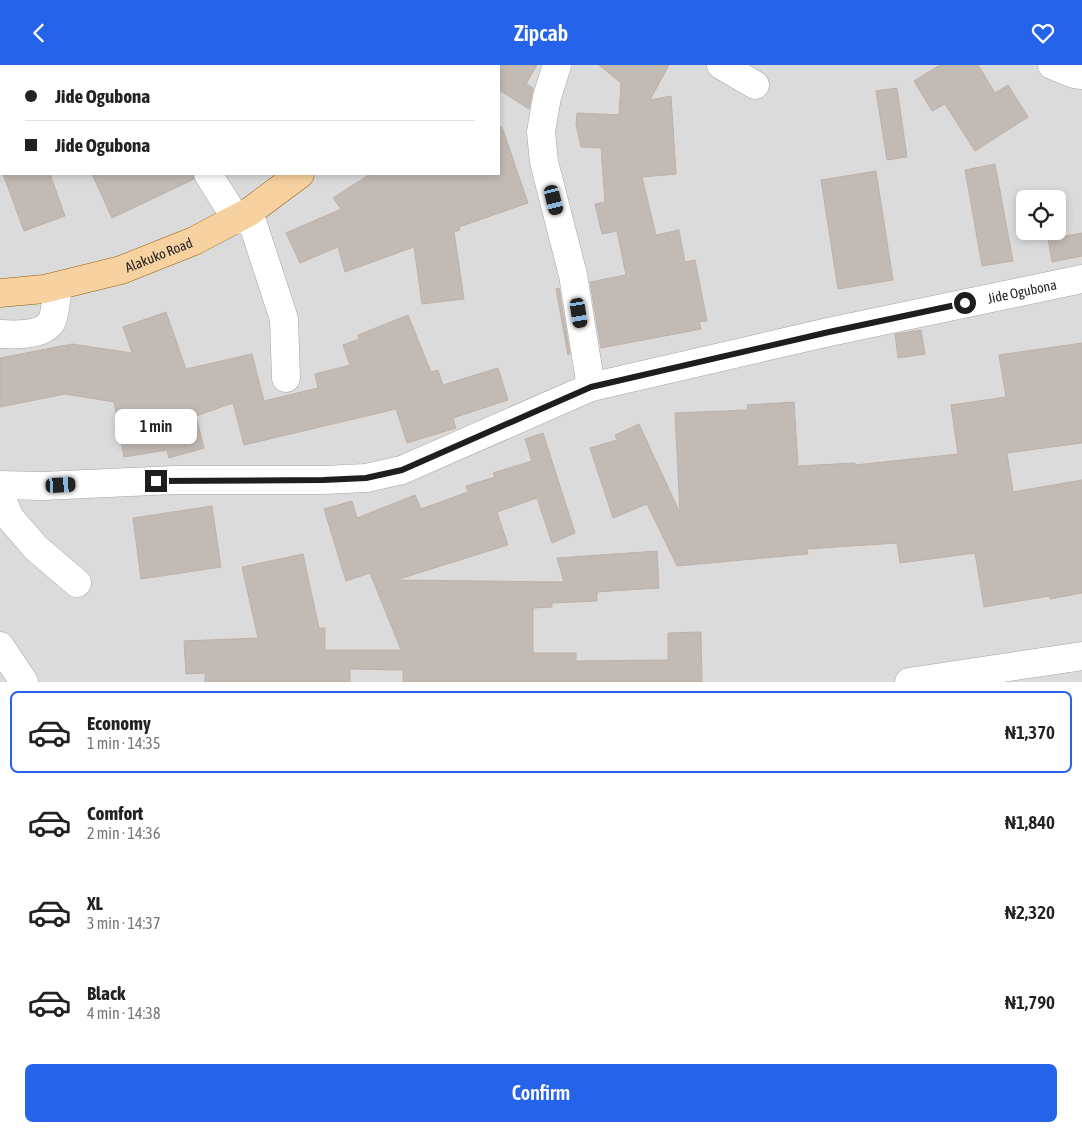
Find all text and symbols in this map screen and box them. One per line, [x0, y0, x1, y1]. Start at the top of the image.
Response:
icon: back [25, 19, 53, 47]
icon: heart [1029, 19, 1057, 47]
text: Zipcab [514, 20, 568, 46]
text: Jide Ogubona [55, 85, 150, 107]
text: Jide Ogubona [55, 134, 150, 156]
car [543, 184, 564, 216]
map controls [1016, 190, 1066, 240]
button: locate [1016, 190, 1066, 240]
street label: Alakuko Road [123, 234, 195, 276]
street label: Jide Ogubona [986, 277, 1058, 307]
route start [954, 292, 976, 314]
car [569, 297, 588, 329]
callout: 1 min [115, 409, 197, 443]
text: 1 min [140, 417, 172, 435]
route end [145, 470, 167, 492]
car [45, 477, 76, 493]
icon: car [27, 710, 72, 755]
text: Economy [87, 712, 151, 734]
text: ₦1,370 [1005, 721, 1055, 743]
text: 1 min · 14:35 [87, 734, 160, 752]
icon: car [27, 800, 72, 845]
text: Comfort [87, 802, 143, 824]
text: ₦1,840 [1005, 811, 1055, 833]
text: 2 min · 14:36 [87, 824, 160, 842]
icon: car [27, 890, 72, 935]
text: XL [87, 892, 103, 914]
text: ₦2,320 [1005, 901, 1055, 923]
text: 3 min · 14:37 [87, 914, 160, 932]
icon: car [27, 980, 72, 1025]
text: Black [87, 982, 125, 1004]
text: ₦1,790 [1005, 991, 1055, 1013]
text: 4 min · 14:38 [87, 1004, 160, 1022]
button: Confirm [25, 1064, 1057, 1122]

